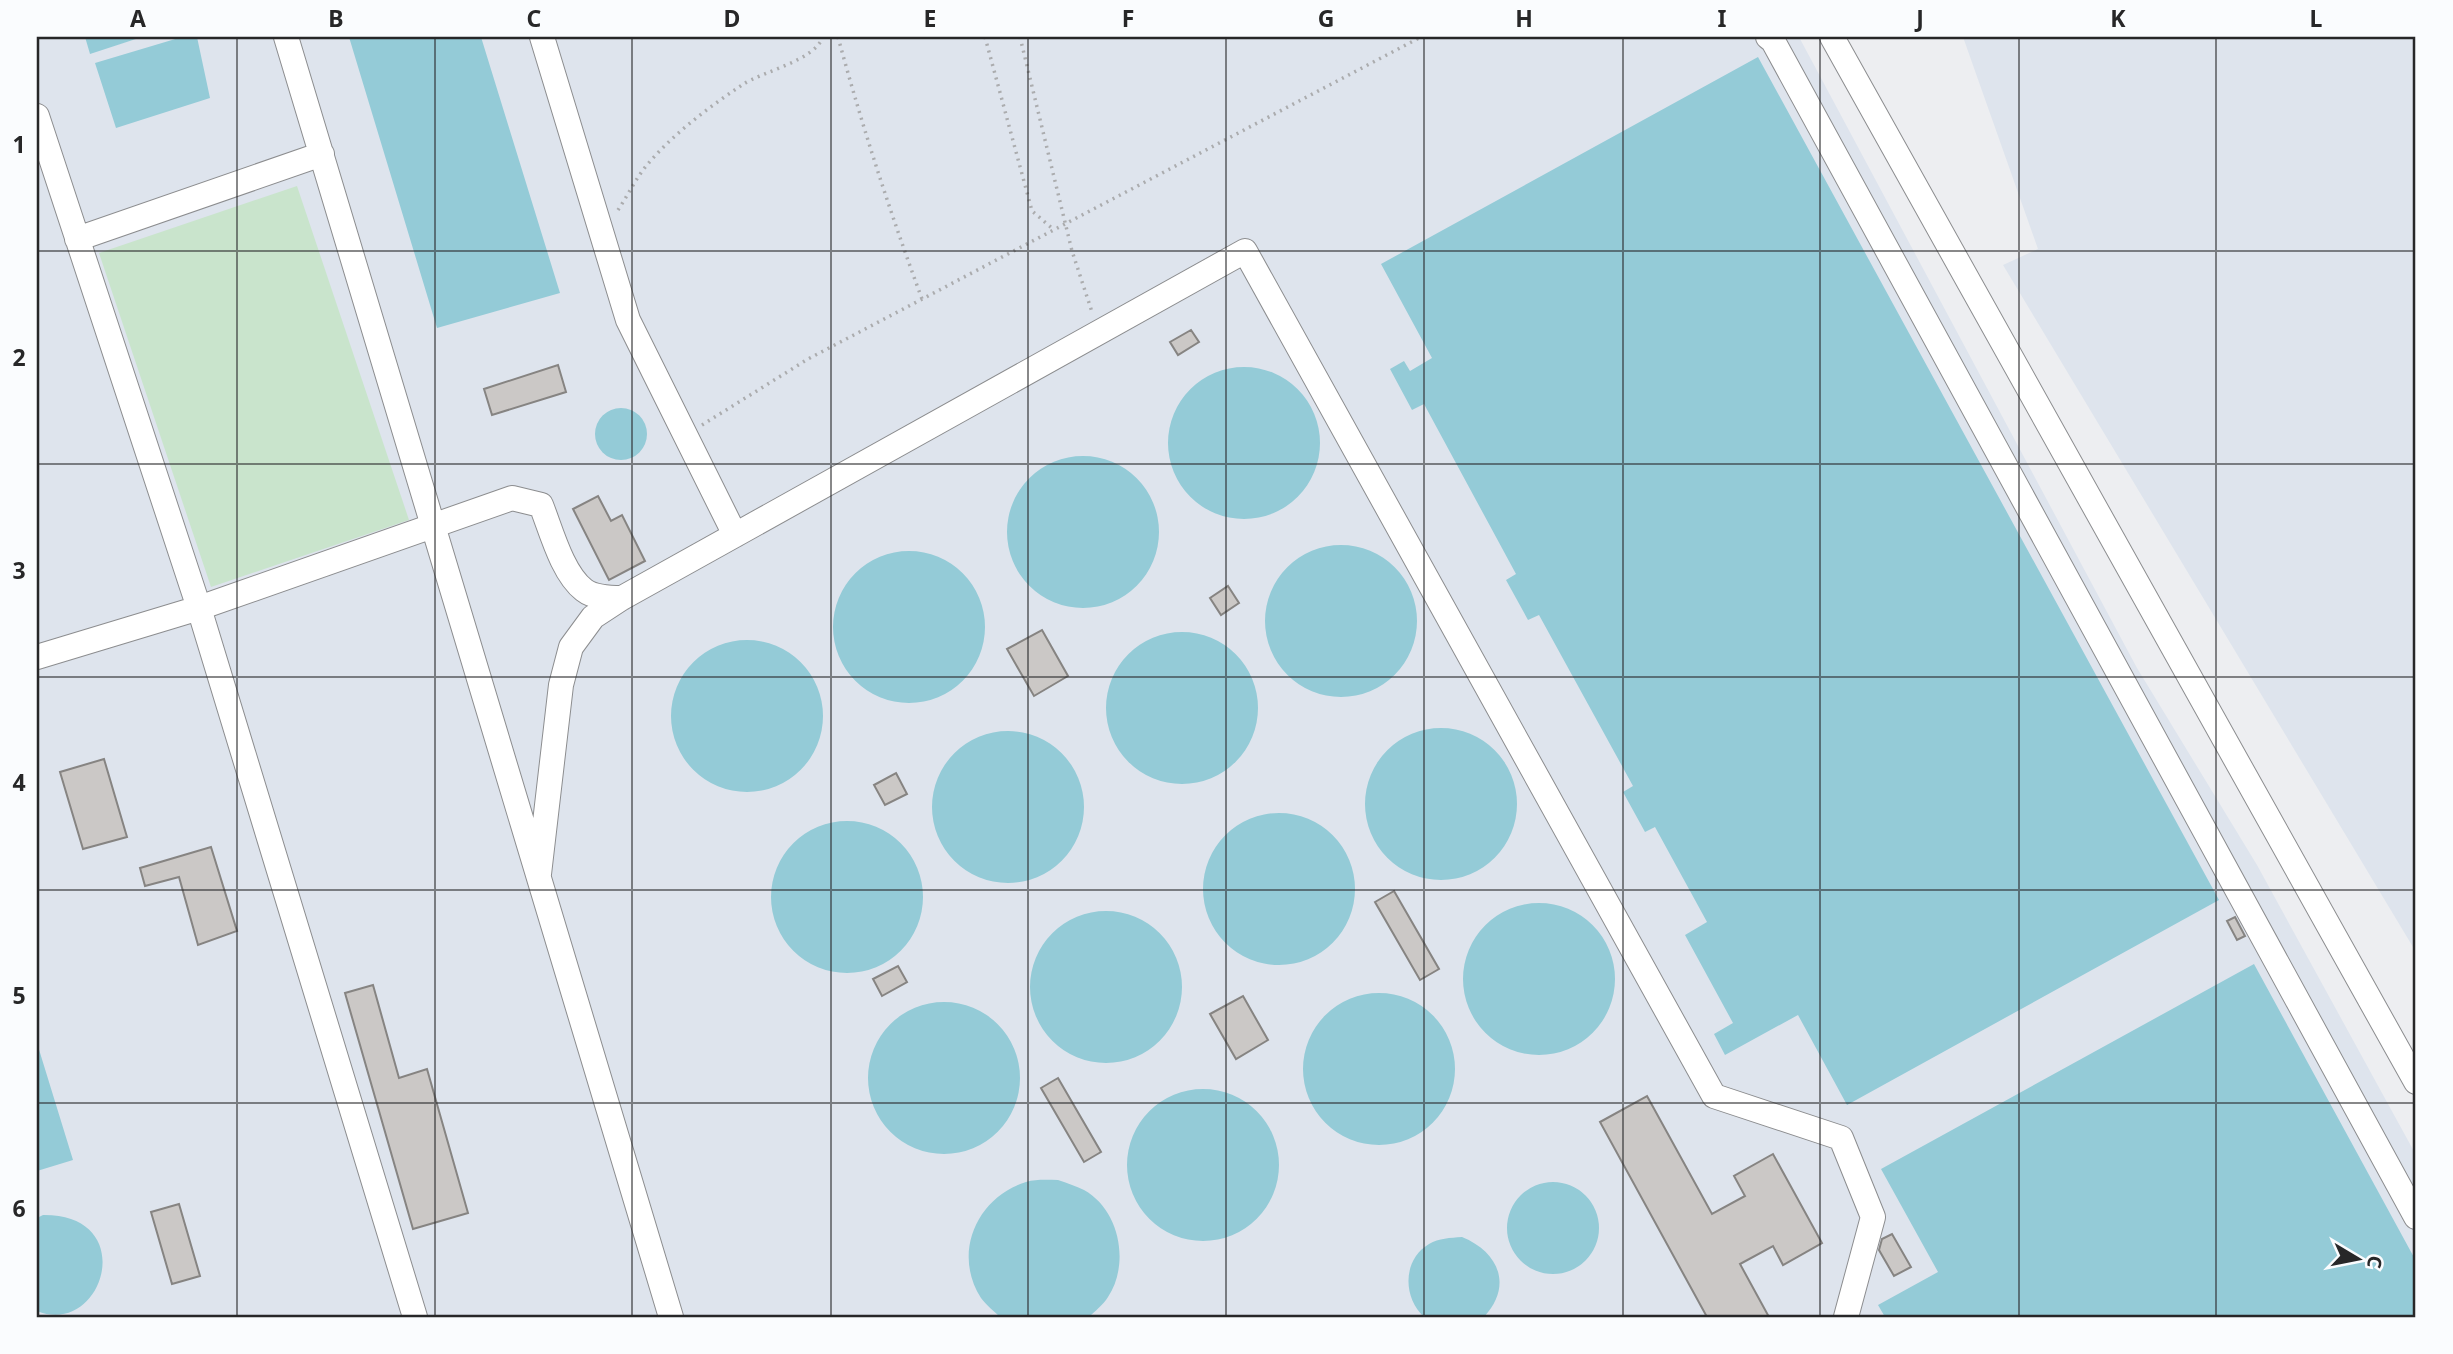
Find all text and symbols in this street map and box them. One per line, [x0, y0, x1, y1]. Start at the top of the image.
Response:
text: A [130, 2, 146, 34]
text: B [328, 2, 344, 34]
text: C [527, 2, 542, 34]
text: D [724, 2, 740, 34]
text: E [924, 2, 936, 34]
text: F [1122, 2, 1134, 34]
text: G [1318, 2, 1334, 34]
text: H [1515, 2, 1533, 34]
text: I [1718, 2, 1727, 34]
text: J [1914, 2, 1924, 34]
text: K [2110, 2, 2126, 34]
text: L [2310, 2, 2323, 34]
text: 1 [12, 128, 26, 160]
text: 2 [12, 341, 26, 373]
text: 3 [12, 554, 26, 586]
text: 4 [12, 766, 26, 798]
text: 5 [12, 979, 26, 1011]
text: 6 [12, 1192, 26, 1224]
north arrow [2324, 1224, 2394, 1294]
text: С [2361, 1254, 2389, 1270]

